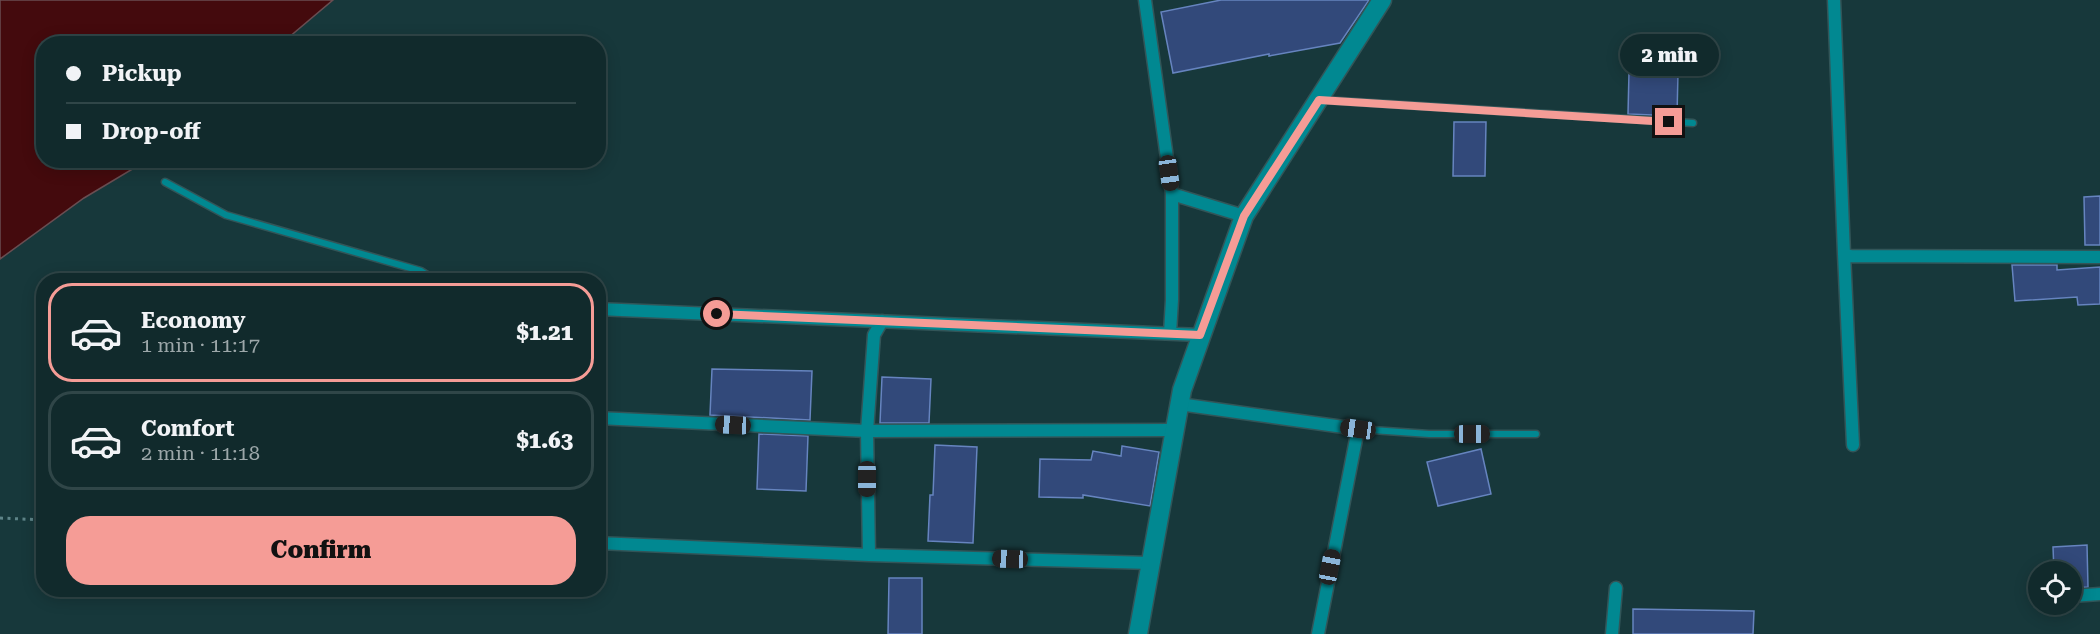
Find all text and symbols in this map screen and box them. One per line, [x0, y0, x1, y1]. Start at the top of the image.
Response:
callout: 2 min [1620, 35, 1718, 77]
text: 2 min [1641, 43, 1698, 67]
text: Pickup [102, 61, 182, 86]
route end [1655, 108, 1682, 135]
text: Drop-off [102, 119, 200, 144]
car [1158, 154, 1180, 192]
route start [703, 300, 730, 327]
icon: car [69, 306, 123, 360]
text: Economy [141, 308, 245, 333]
text: $1.21 [516, 320, 573, 345]
text: 1 min · 11:17 [141, 333, 260, 357]
icon: car [69, 414, 123, 468]
car [715, 415, 751, 435]
text: Comfort [141, 416, 234, 441]
car [1339, 418, 1377, 440]
car [1454, 425, 1490, 443]
text: $1.63 [516, 428, 573, 453]
text: 2 min · 11:18 [141, 441, 260, 465]
car [858, 461, 876, 497]
button: Confirm [66, 516, 576, 585]
car [1318, 548, 1342, 586]
car [992, 549, 1028, 569]
map controls [2028, 561, 2082, 615]
button: locate [2028, 561, 2082, 615]

